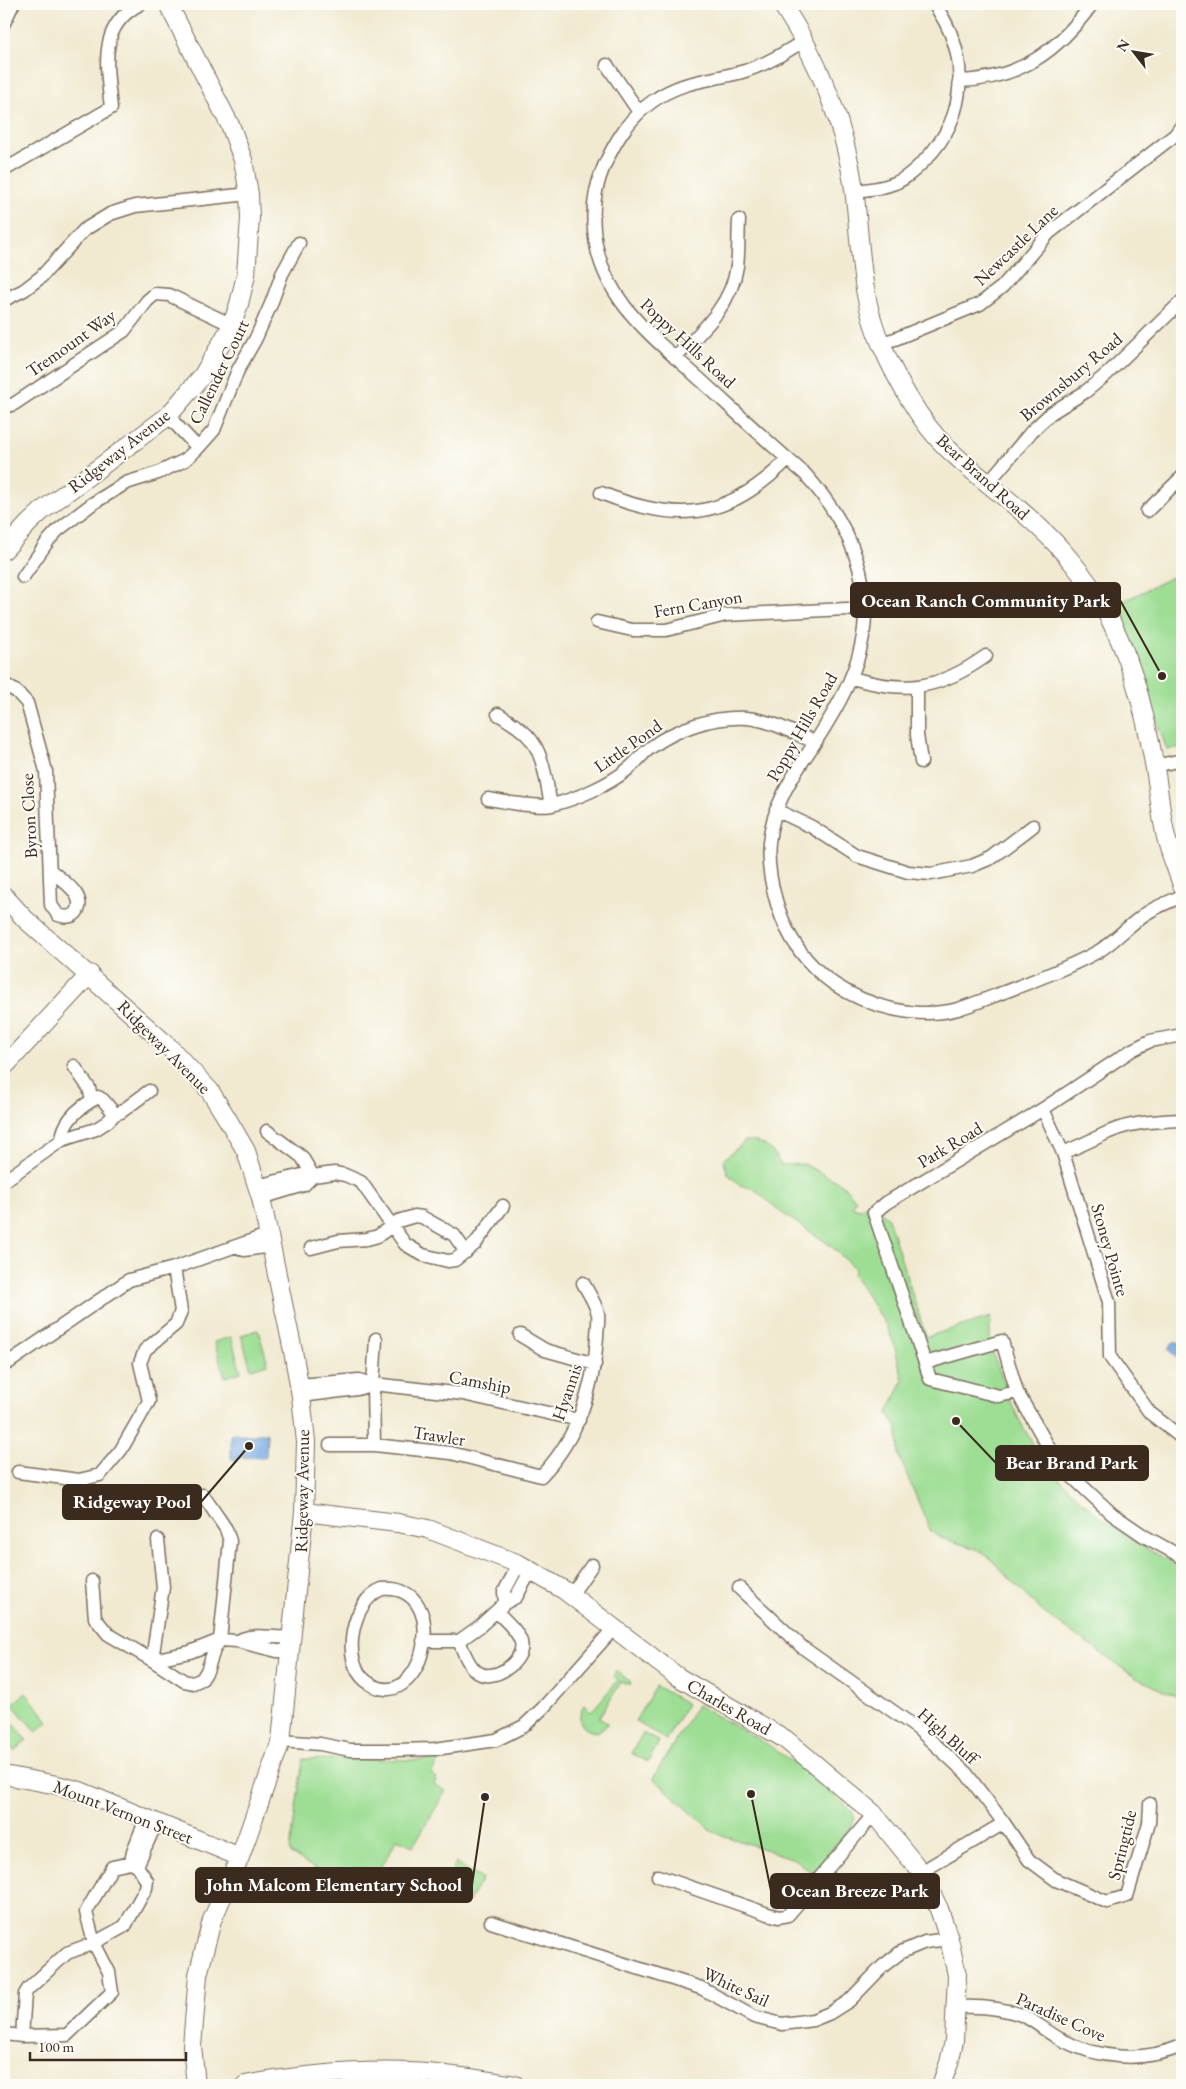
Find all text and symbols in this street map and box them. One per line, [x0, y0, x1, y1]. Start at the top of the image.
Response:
north arrow [1108, 28, 1158, 78]
text: N [1112, 35, 1134, 55]
street label: Newcastle Lane [969, 199, 1062, 290]
street label: Poppy Hills Road [636, 292, 742, 393]
street label: Tremount Way [22, 303, 120, 382]
street label: Callender Court [183, 315, 254, 428]
street label: Brownsbury Road [1015, 326, 1127, 426]
street label: Ridgeway Avenue [63, 404, 174, 498]
street label: Bear Brand Road [932, 429, 1036, 525]
callout: Ocean Ranch Community Park [851, 583, 1120, 617]
street label: Fern Canyon [652, 584, 744, 623]
text: Ocean Ranch Community Park [862, 588, 1111, 613]
street label: Poppy Hills Road [761, 667, 843, 785]
street label: Little Pond [589, 713, 667, 777]
street label: Byron Close [15, 773, 42, 859]
street label: Ridgeway Avenue [113, 995, 216, 1098]
street label: Park Road [913, 1116, 987, 1173]
street label: Stoney Pointe [1086, 1201, 1135, 1299]
street label: Hyannis [546, 1360, 587, 1423]
street label: Camship [447, 1364, 513, 1399]
street label: Trawler [411, 1420, 467, 1451]
street label: Ridgeway Avenue [289, 1429, 314, 1553]
callout: Bear Brand Park [996, 1446, 1148, 1480]
text: Bear Brand Park [1006, 1450, 1139, 1475]
callout: Ridgeway Pool [63, 1485, 201, 1519]
text: Ridgeway Pool [73, 1489, 192, 1514]
street label: Charles Road [683, 1673, 776, 1740]
street label: High Bluff [913, 1702, 986, 1771]
street label: Mount Vernon Street [50, 1774, 196, 1849]
street label: Springtide [1102, 1807, 1141, 1882]
callout: John Malcom Elementary School [196, 1868, 472, 1902]
text: John Malcom Elementary School [204, 1872, 463, 1897]
callout: Ocean Breeze Park [771, 1874, 939, 1908]
text: Ocean Breeze Park [781, 1878, 929, 1903]
street label: White Sail [699, 1961, 773, 2012]
street label: Paradise Cove [1013, 1987, 1109, 2046]
scale bar [30, 2029, 186, 2061]
text: 100 m [38, 2037, 75, 2056]

